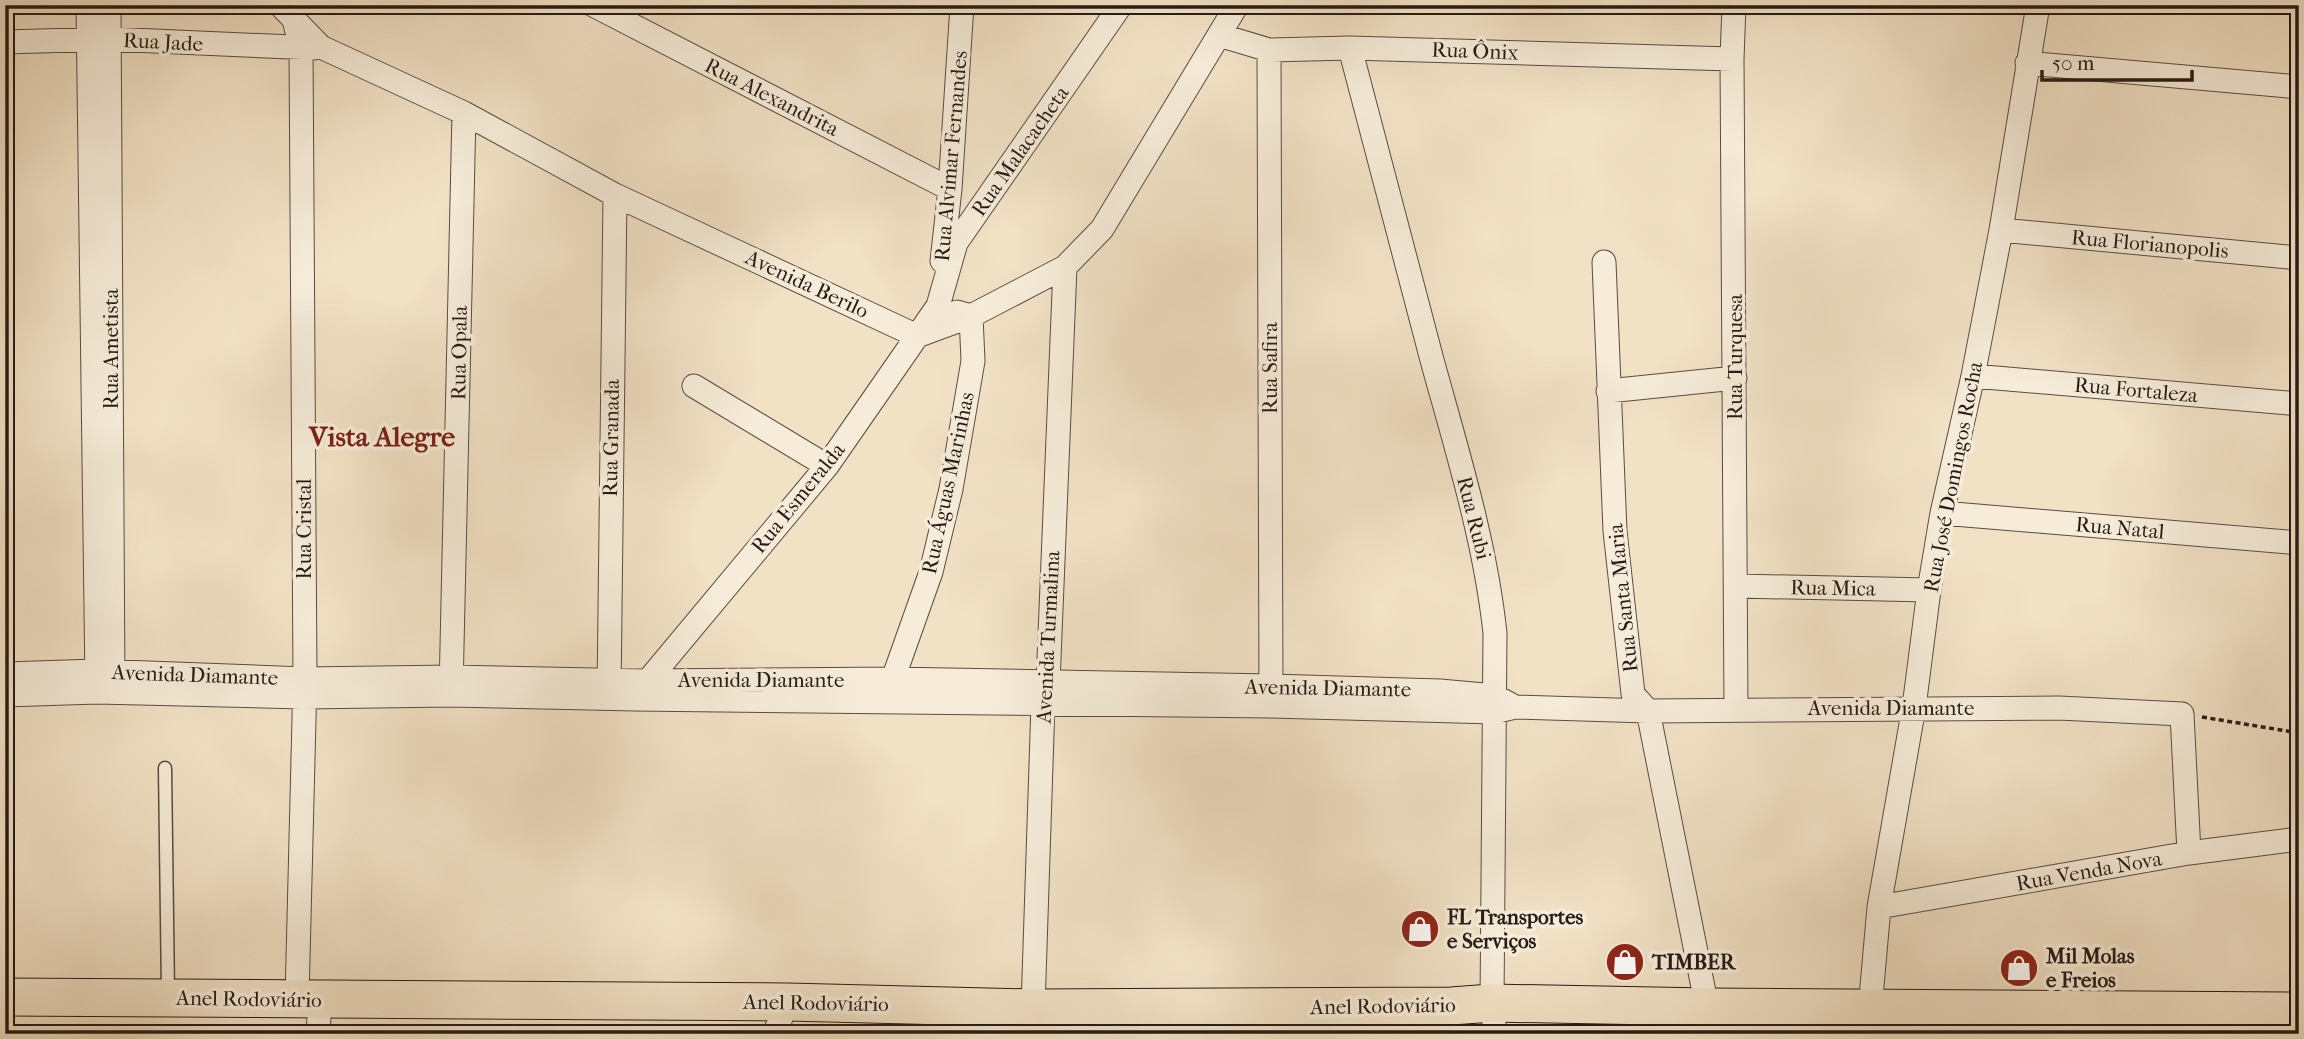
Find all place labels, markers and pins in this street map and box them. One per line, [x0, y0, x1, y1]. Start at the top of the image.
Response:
place label: FL Transportes e Serviços [1446, 905, 1584, 954]
shop icon: FL Transportes e Serviços [1399, 908, 1441, 950]
shop icon: TIMBER [1604, 941, 1646, 983]
place label: Mil Molas e Freios [2045, 944, 2135, 992]
shop icon: Mil Molas e Freios [1998, 947, 2040, 989]
place label: TIMBER [1651, 950, 1737, 974]

